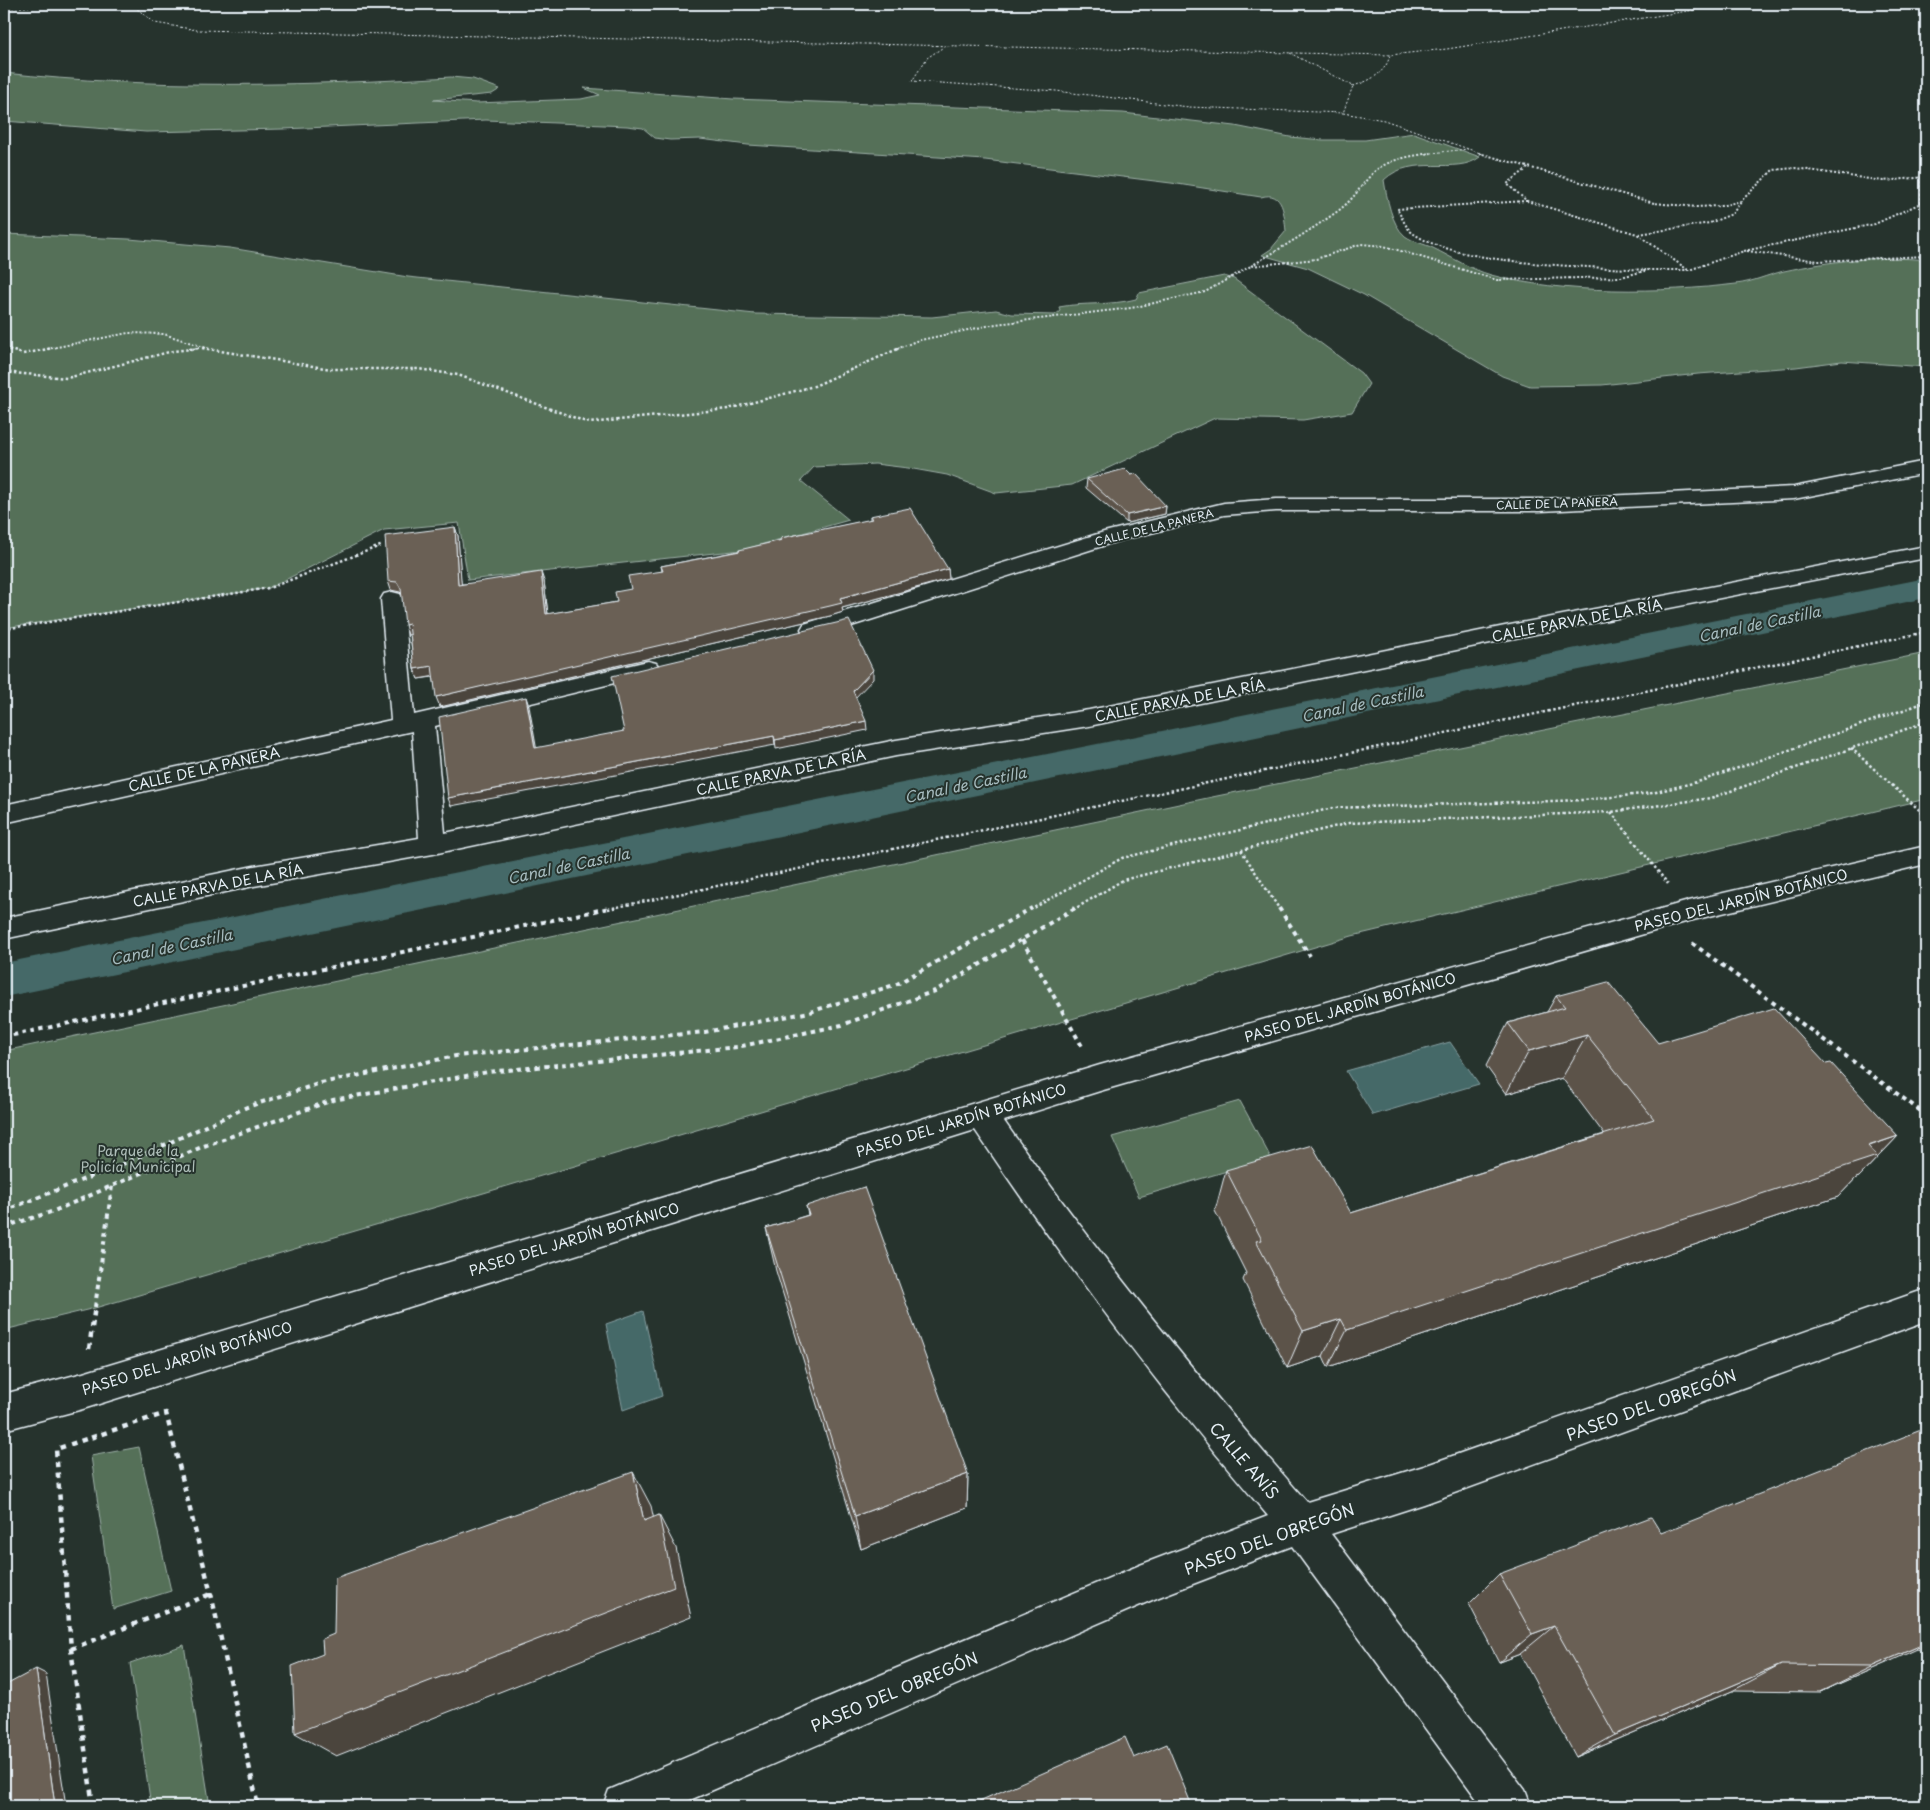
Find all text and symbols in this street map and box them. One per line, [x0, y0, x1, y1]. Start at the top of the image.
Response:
street label: CALLE DE LA PANERA [1496, 492, 1619, 514]
street label: CALLE DE LA PANERA [1093, 504, 1216, 550]
street label: CALLE PARVA DE LA RÍA [1490, 593, 1664, 647]
water label: Canal de Castilla [1696, 599, 1823, 647]
street label: CALLE PARVA DE LA RÍA [1093, 673, 1267, 727]
water label: Canal de Castilla [1299, 679, 1426, 727]
street label: CALLE DE LA PANERA [126, 741, 282, 797]
street label: CALLE PARVA DE LA RÍA [694, 744, 868, 800]
water label: Canal de Castilla [902, 760, 1029, 808]
water label: Canal de Castilla [505, 841, 632, 889]
street label: CALLE PARVA DE LA RÍA [131, 858, 305, 912]
street label: PASEO DEL JARDÍN BOTÁNICO [1632, 863, 1850, 937]
water label: Canal de Castilla [108, 922, 235, 970]
street label: PASEO DEL JARDÍN BOTÁNICO [1242, 967, 1458, 1047]
street label: PASEO DEL JARDÍN BOTÁNICO [853, 1078, 1069, 1162]
park label: Parque de la Policía Municipal [80, 1140, 196, 1177]
street label: PASEO DEL JARDÍN BOTÁNICO [466, 1197, 682, 1281]
street label: PASEO DEL JARDÍN BOTÁNICO [79, 1316, 295, 1400]
street label: PASEO DEL OBREGÓN [1562, 1362, 1740, 1446]
street label: CALLE ANÍS [1205, 1416, 1285, 1504]
street label: PASEO DEL OBREGÓN [1180, 1496, 1358, 1580]
street label: PASEO DEL OBREGÓN [807, 1645, 981, 1737]

